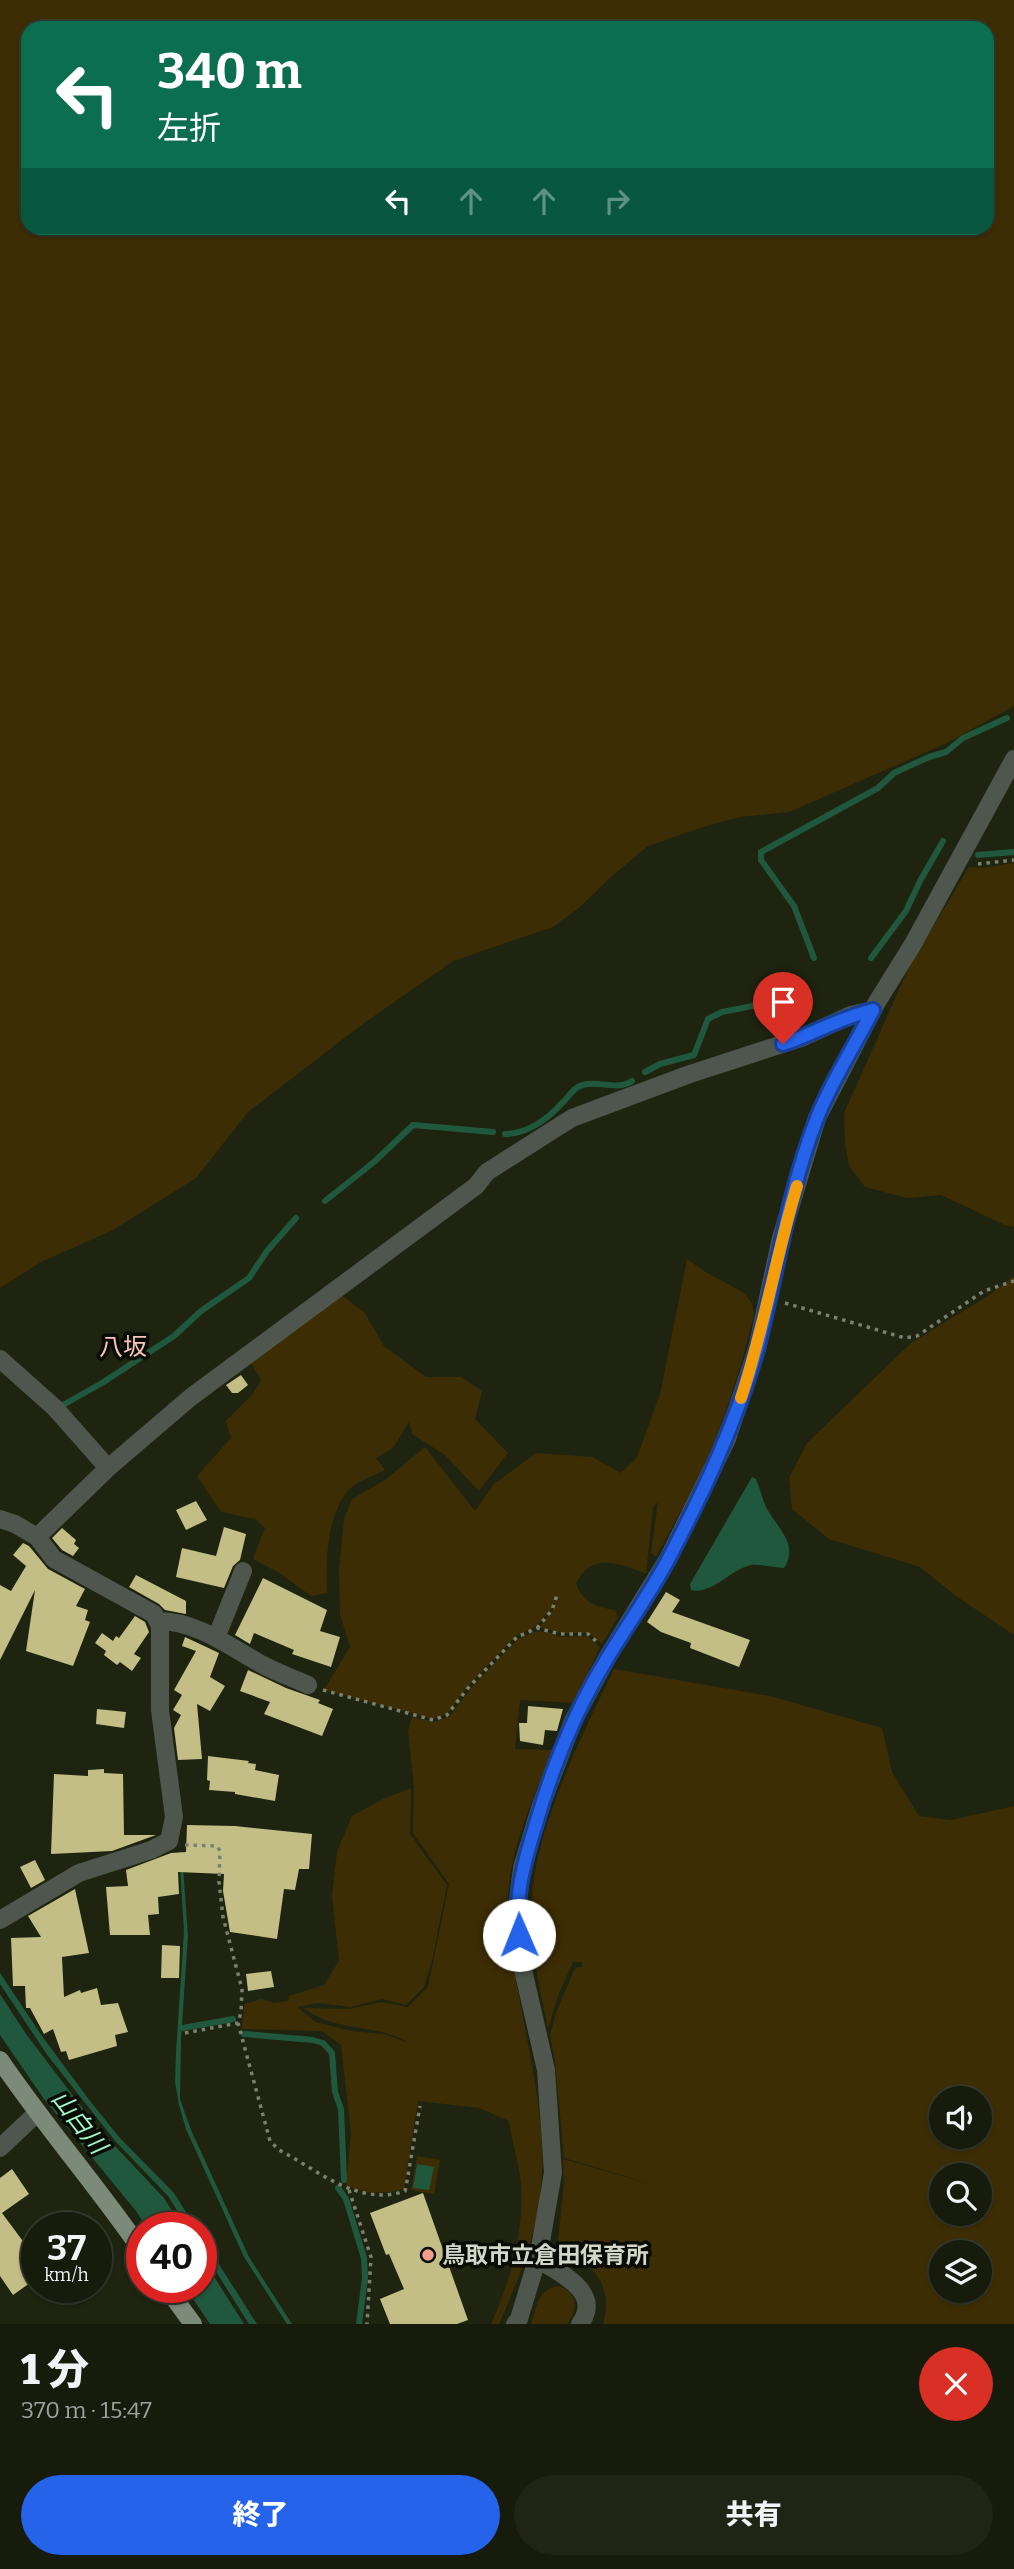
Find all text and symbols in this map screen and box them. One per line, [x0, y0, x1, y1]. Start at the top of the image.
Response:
text: 340 m [157, 42, 302, 101]
icon: left [42, 49, 133, 140]
text: 左折 [157, 109, 221, 147]
icon: left [379, 182, 417, 220]
icon: ahead [452, 182, 490, 220]
icon: ahead [525, 182, 563, 220]
icon: right [598, 182, 636, 220]
pin [753, 972, 813, 1044]
icon: arrive [764, 983, 802, 1021]
district label: 八坂 [99, 1333, 147, 1361]
position arrow [482, 1898, 556, 1972]
water label: 山白川 [46, 2085, 114, 2161]
map controls [929, 2086, 992, 2303]
button: sound [929, 2086, 992, 2149]
button: search [929, 2163, 992, 2226]
speed limit sign: 40 [126, 2212, 217, 2303]
text: 37 [47, 2227, 86, 2269]
button: layers [929, 2240, 992, 2303]
place label: 鳥取市立倉田保育所 [442, 2241, 649, 2269]
marker: 鳥取市立倉田保育所 [420, 2247, 436, 2263]
text: km/h [44, 2264, 89, 2286]
text: 1 分 [21, 2345, 89, 2395]
button: close [919, 2347, 993, 2421]
text: 370 m · 15:47 [21, 2396, 152, 2424]
button: 終了 [21, 2475, 500, 2555]
button: 共有 [514, 2475, 993, 2555]

